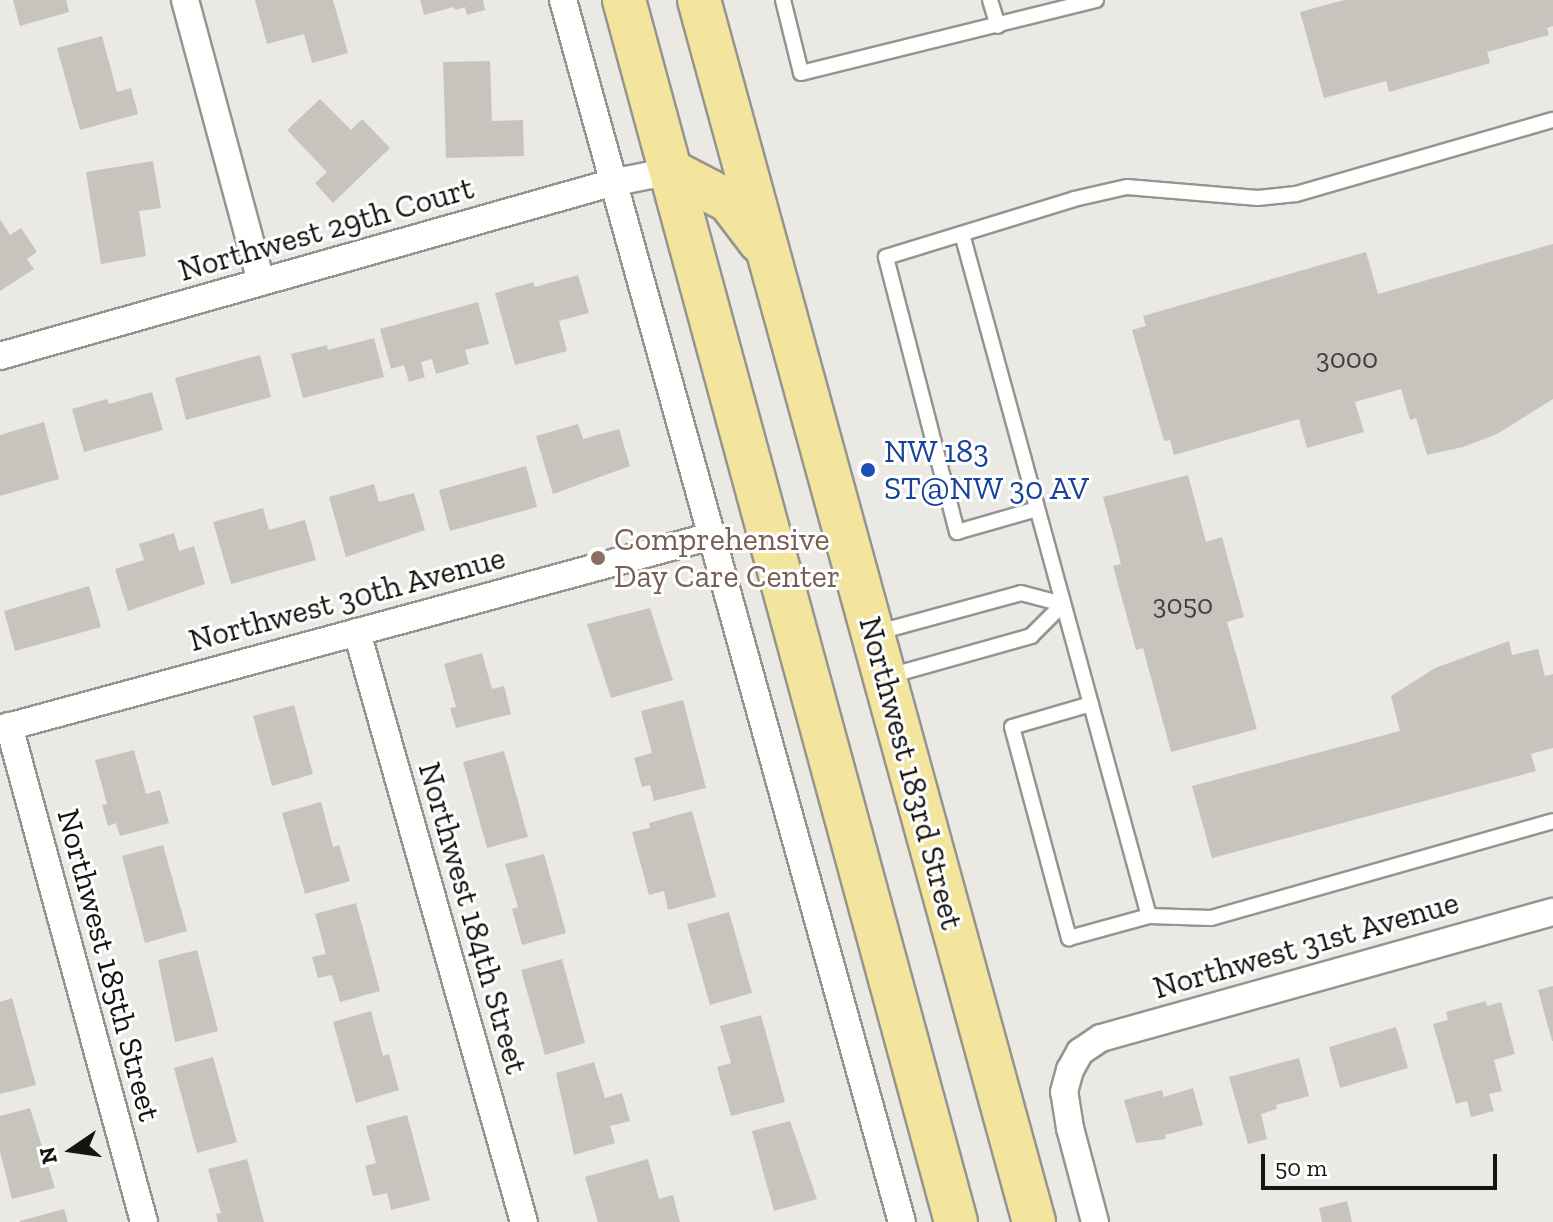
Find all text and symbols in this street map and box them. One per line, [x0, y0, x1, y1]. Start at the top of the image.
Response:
street label: Northwest 29th Court [174, 168, 478, 290]
house number: 3000 [1316, 342, 1378, 376]
place label: NW 183 ST@NW 30 AV [884, 433, 1091, 508]
marker: NW 183 ST@NW 30 AV [859, 461, 877, 479]
place label: Comprehensive Day Care Center [614, 521, 841, 596]
street label: Northwest 30th Avenue [184, 538, 510, 660]
marker: Comprehensive Day Care Center [589, 549, 607, 567]
house number: 3050 [1153, 588, 1213, 622]
street label: Northwest 183rd Street [851, 612, 971, 934]
street label: Northwest 184th Street [410, 758, 536, 1078]
street label: Northwest 185th Street [49, 805, 169, 1125]
street label: Northwest 31st Avenue [1148, 883, 1464, 1007]
north arrow [32, 1110, 112, 1190]
scale bar [1265, 1138, 1501, 1188]
text: N [33, 1144, 63, 1167]
text: 50 m [1275, 1153, 1327, 1182]

